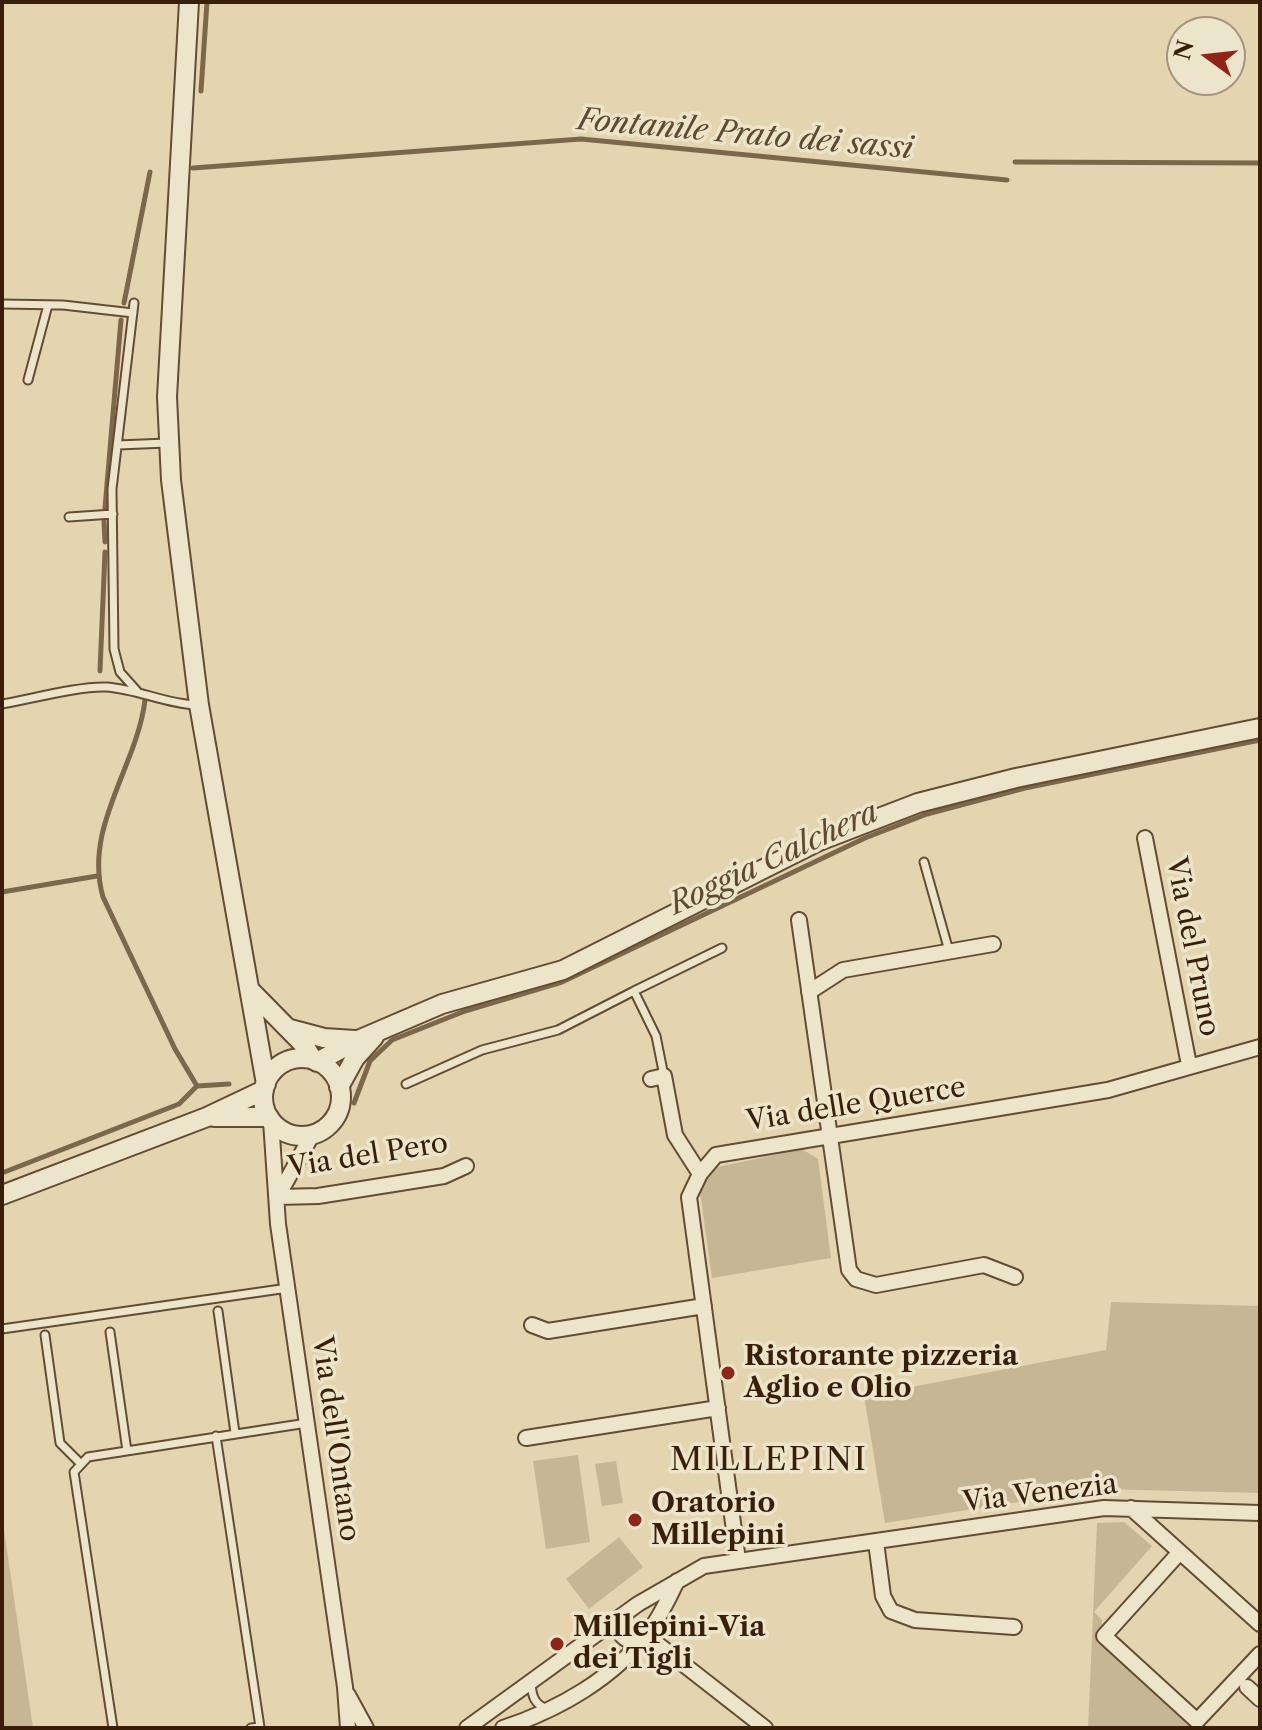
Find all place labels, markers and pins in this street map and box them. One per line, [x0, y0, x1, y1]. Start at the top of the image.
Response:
place label: Ristorante pizzeria Aglio e Olio [744, 1340, 1018, 1406]
marker: Ristorante pizzeria Aglio e Olio [719, 1364, 737, 1382]
place label: Oratorio Millepini [651, 1487, 785, 1553]
marker: Oratorio Millepini [626, 1511, 644, 1529]
place label: Millepini-Via dei Tigli [573, 1611, 765, 1677]
marker: Millepini-Via dei Tigli [548, 1635, 566, 1653]

